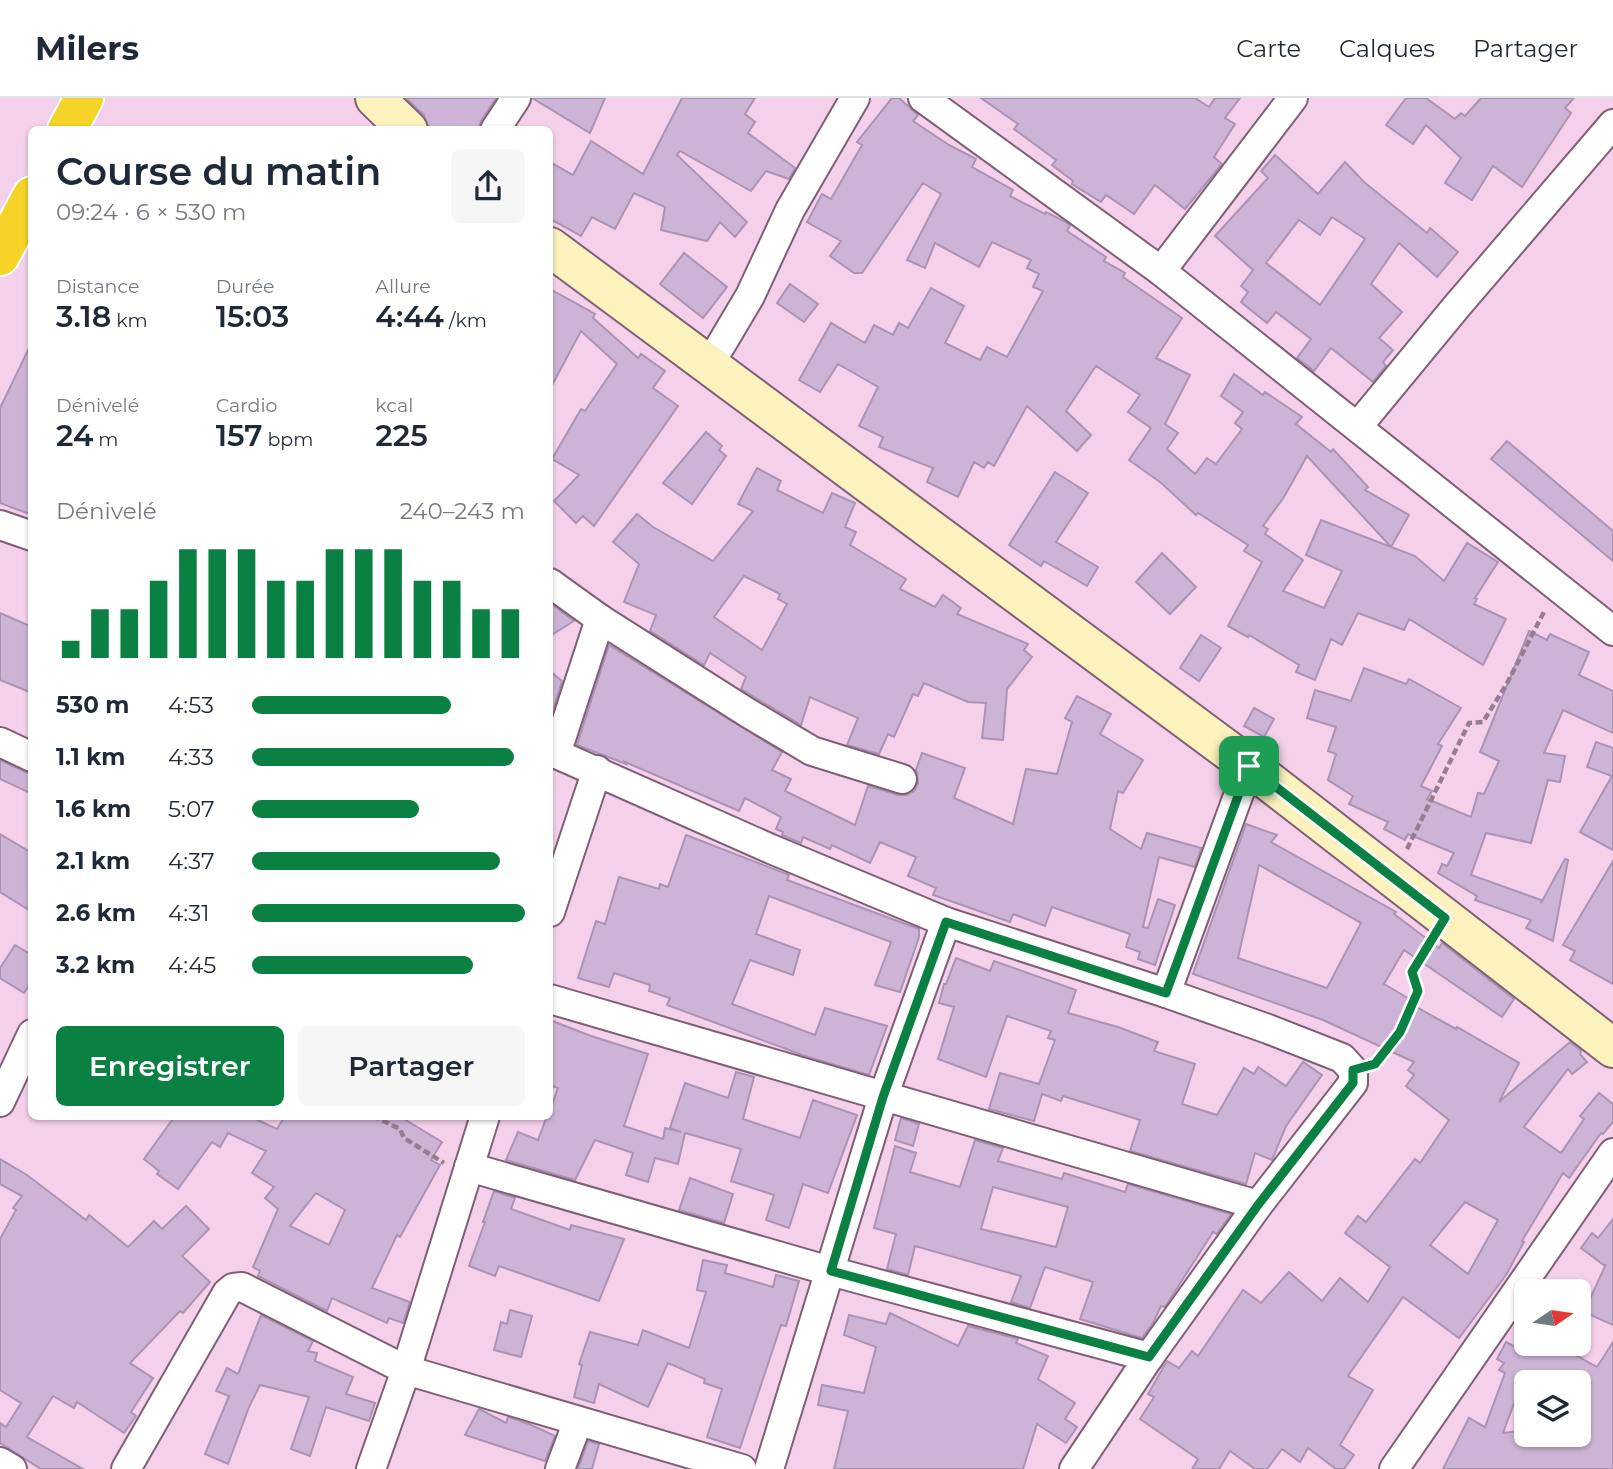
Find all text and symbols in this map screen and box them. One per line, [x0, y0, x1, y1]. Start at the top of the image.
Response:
text: Milers [35, 28, 139, 68]
text: Carte [1236, 34, 1301, 63]
text: Calques [1339, 34, 1435, 63]
text: Partager [1473, 34, 1578, 63]
text: Course du matin [56, 148, 381, 195]
button: share [451, 149, 525, 223]
text: 09:24 · 6 × 530 m [56, 198, 247, 226]
text: Distance [56, 275, 139, 298]
text: Durée [216, 275, 274, 298]
text: Allure [375, 275, 431, 298]
text: 3.18 [56, 298, 111, 335]
text: 15:03 [216, 298, 289, 335]
text: 4:44 [375, 298, 444, 335]
text: km [111, 309, 148, 332]
text: /km [444, 309, 487, 332]
text: Dénivelé [56, 394, 139, 417]
text: Cardio [216, 394, 277, 417]
text: kcal [375, 394, 413, 417]
text: 24 [56, 417, 93, 454]
text: 157 [216, 417, 262, 454]
text: 225 [375, 417, 428, 454]
text: m [93, 428, 119, 451]
text: bpm [262, 428, 313, 451]
text: Dénivelé [56, 497, 157, 525]
text: 240–243 m [400, 497, 525, 525]
text: 530 m [56, 691, 129, 719]
text: 4:53 [168, 691, 214, 719]
pin [1219, 736, 1279, 796]
text: 1.1 km [56, 743, 125, 771]
text: 4:33 [168, 743, 214, 771]
icon: arrive [1230, 747, 1268, 785]
text: 1.6 km [56, 795, 131, 823]
text: 5:07 [168, 795, 215, 823]
text: 2.1 km [56, 847, 130, 875]
text: 4:37 [168, 847, 214, 875]
text: 2.6 km [56, 899, 136, 927]
text: 4:31 [168, 899, 210, 927]
text: 3.2 km [56, 951, 135, 979]
text: 4:45 [168, 951, 216, 979]
button: Enregistrer [56, 1026, 284, 1106]
button: Partager [298, 1026, 525, 1106]
north arrow [1514, 1279, 1591, 1356]
map controls [1514, 1279, 1591, 1447]
button: layers [1514, 1370, 1591, 1447]

